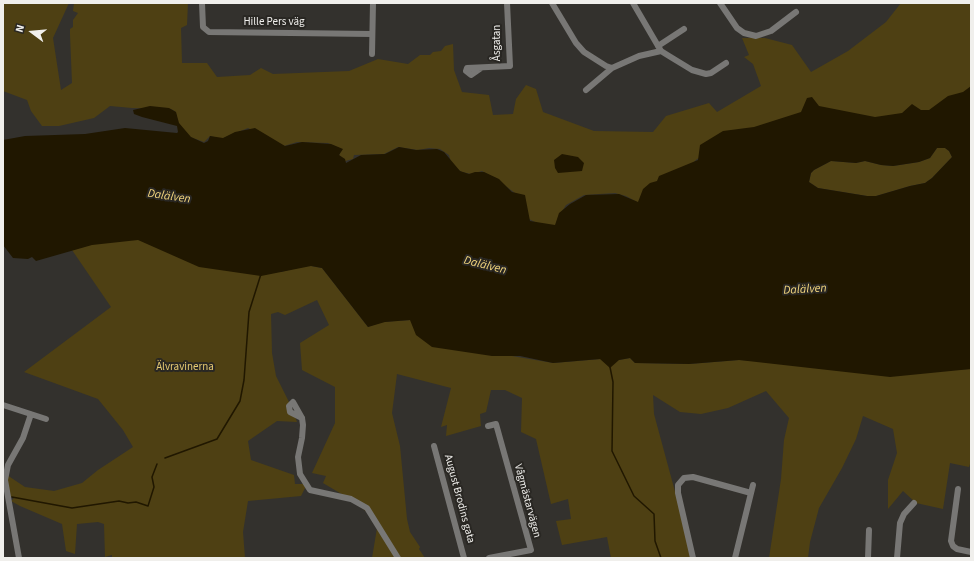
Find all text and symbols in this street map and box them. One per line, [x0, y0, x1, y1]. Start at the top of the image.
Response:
north arrow [12, 12, 52, 52]
street label: Hille Pers väg [243, 16, 305, 30]
text: N [12, 23, 28, 34]
street label: Åsgatan [491, 25, 505, 61]
water label: Dalälven [147, 187, 191, 207]
water label: Dalälven [462, 254, 508, 278]
water label: Dalälven [783, 282, 827, 298]
park label: Älvravinerna [156, 361, 214, 375]
street label: August Brodins gata [441, 453, 477, 545]
street label: Vågmästarvägen [511, 463, 543, 539]

